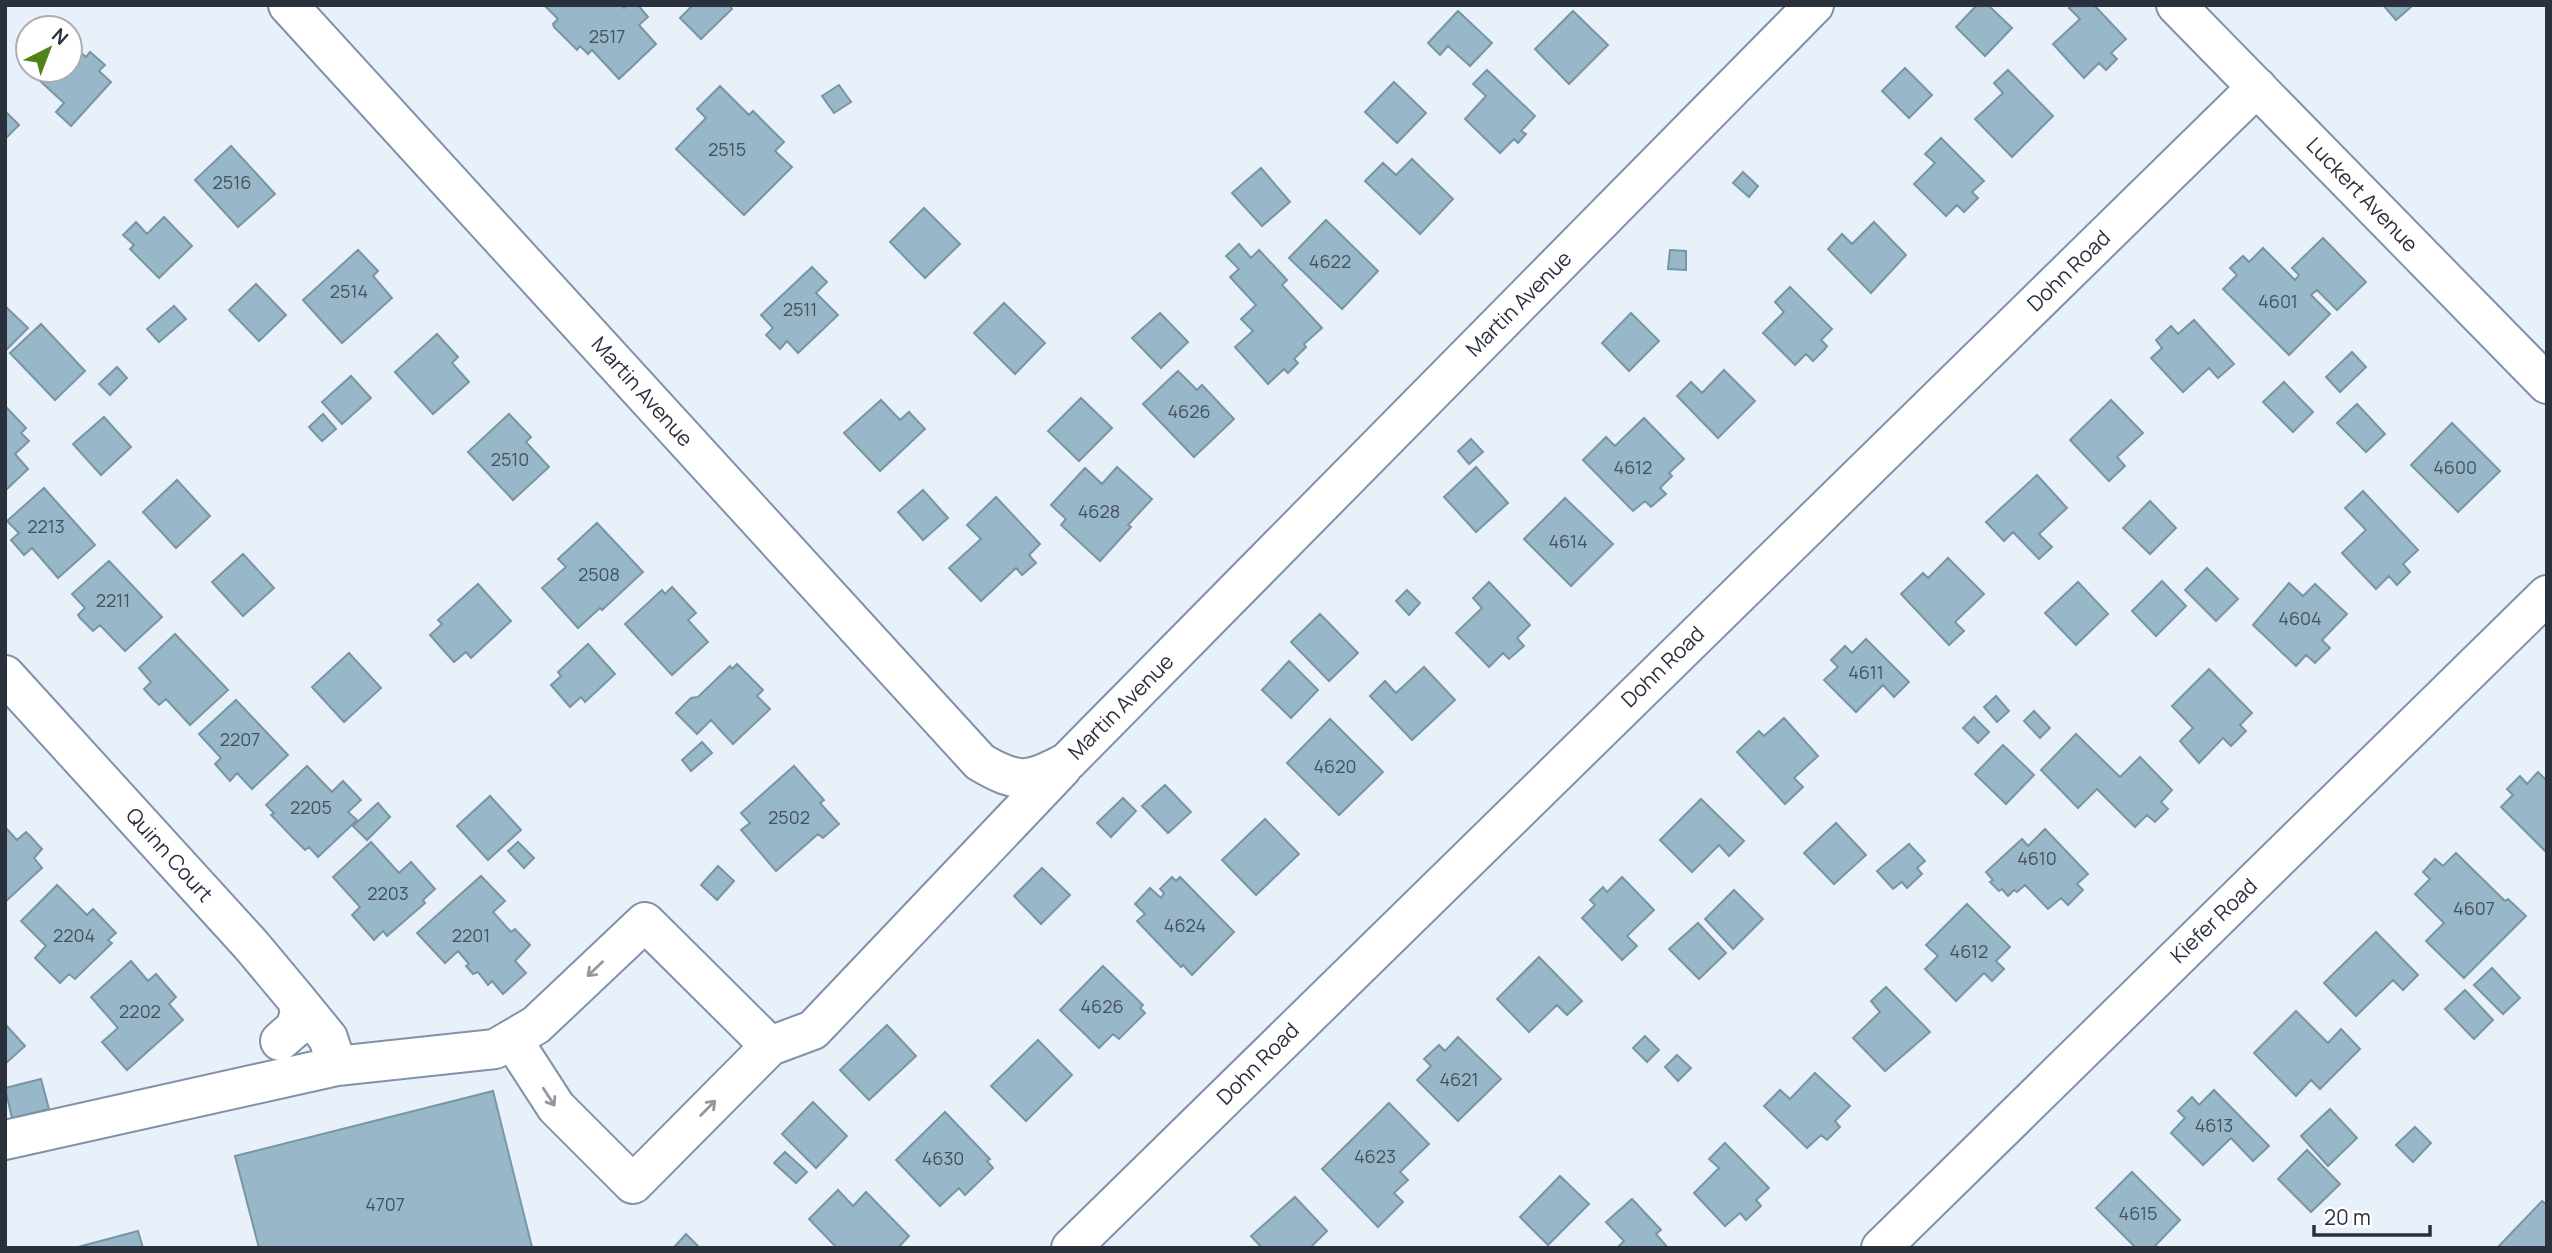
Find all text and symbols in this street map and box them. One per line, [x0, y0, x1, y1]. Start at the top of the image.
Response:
north arrow [14, 14, 84, 84]
text: N [47, 22, 74, 51]
house number: 2517 [589, 24, 625, 48]
street label: Luckert Avenue [2301, 131, 2425, 258]
house number: 2515 [708, 137, 746, 161]
house number: 2516 [213, 170, 251, 194]
street label: Dohn Road [2021, 224, 2116, 317]
street label: Martin Avenue [1459, 244, 1577, 362]
house number: 4622 [1309, 249, 1351, 273]
house number: 2514 [330, 279, 368, 303]
house number: 4601 [2258, 289, 2298, 313]
house number: 2511 [783, 297, 817, 321]
street label: Martin Avenue [586, 330, 700, 452]
house number: 4626 [1167, 399, 1211, 423]
house number: 2510 [491, 447, 529, 471]
house number: 4612 [1614, 455, 1652, 479]
house number: 4600 [2433, 455, 2477, 479]
house number: 4628 [1078, 499, 1120, 523]
house number: 2213 [27, 514, 65, 538]
house number: 4614 [1548, 529, 1588, 553]
house number: 2508 [578, 562, 620, 586]
house number: 2211 [96, 588, 130, 612]
house number: 4604 [2278, 606, 2322, 630]
street label: Dohn Road [1615, 620, 1710, 713]
street label: Martin Avenue [1061, 647, 1179, 765]
house number: 4611 [1848, 660, 1884, 684]
house number: 2207 [220, 727, 260, 751]
house number: 4620 [1313, 754, 1357, 778]
house number: 2205 [290, 795, 332, 819]
street label: Quinn Court [120, 801, 220, 907]
house number: 2502 [768, 805, 810, 829]
house number: 4610 [2017, 846, 2057, 870]
street label: Kiefer Road [2164, 872, 2263, 969]
house number: 2203 [367, 881, 409, 905]
house number: 4607 [2453, 896, 2495, 920]
house number: 4624 [1164, 913, 1206, 937]
house number: 2204 [53, 923, 95, 947]
house number: 2201 [452, 923, 490, 947]
house number: 4612 [1950, 939, 1988, 963]
one-way arrow [587, 960, 604, 977]
house number: 4626 [1080, 994, 1124, 1018]
house number: 2202 [119, 999, 161, 1023]
street label: Dohn Road [1210, 1016, 1304, 1110]
house number: 4621 [1439, 1067, 1479, 1091]
one-way arrow [543, 1086, 557, 1106]
one-way arrow [699, 1100, 716, 1117]
house number: 4613 [2195, 1113, 2233, 1137]
house number: 4623 [1354, 1144, 1396, 1168]
house number: 4630 [922, 1146, 964, 1170]
house number: 4707 [365, 1192, 405, 1216]
scale bar [2314, 1194, 2430, 1238]
house number: 4615 [2119, 1201, 2157, 1225]
text: 20 m [2324, 1203, 2371, 1231]

